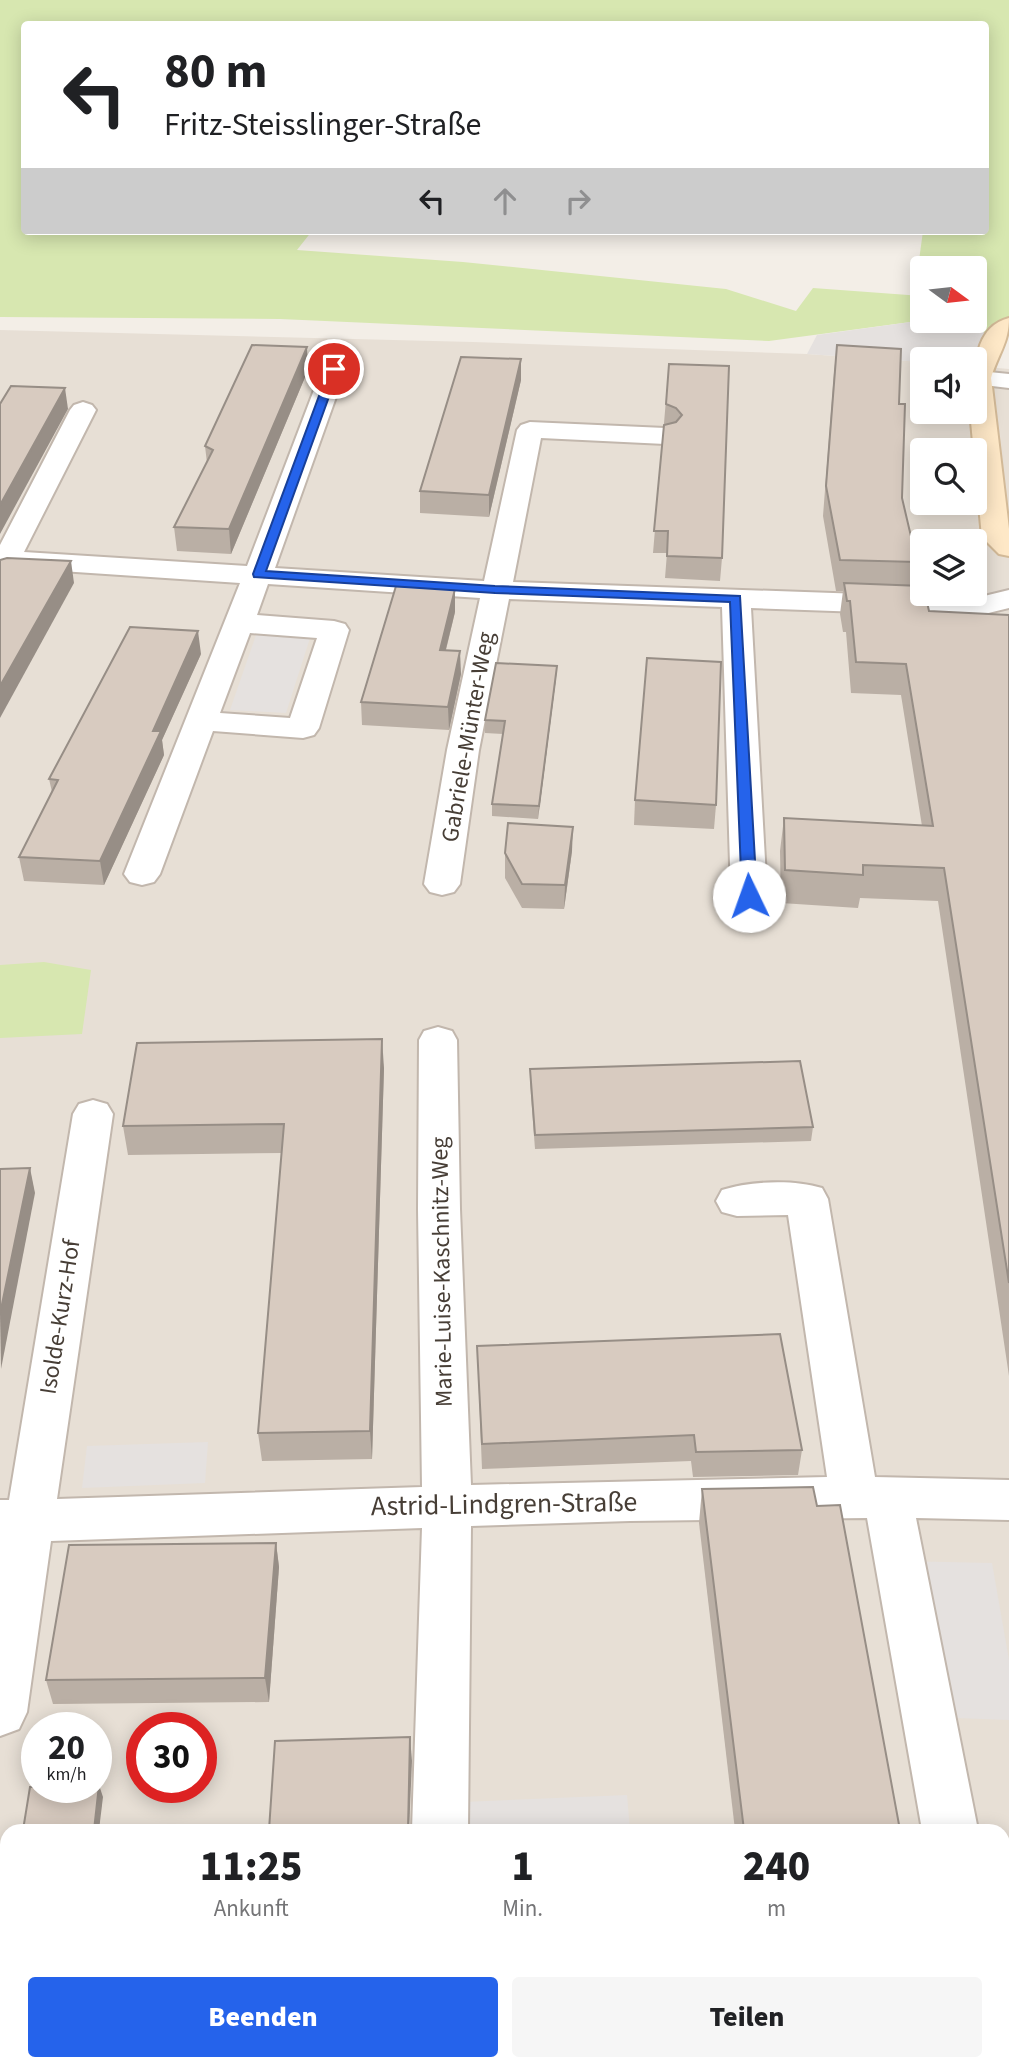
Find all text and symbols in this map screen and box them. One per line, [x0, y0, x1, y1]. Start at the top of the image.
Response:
text: 80 m [164, 37, 268, 107]
icon: left [49, 49, 140, 140]
text: Fritz-Steisslinger-Straße [164, 102, 481, 148]
icon: left [413, 182, 451, 220]
icon: ahead [486, 182, 524, 220]
icon: right [559, 182, 597, 220]
north arrow [910, 256, 987, 332]
map controls [910, 256, 987, 606]
pin [304, 339, 364, 399]
button: sound [910, 347, 987, 424]
icon: arrive [315, 350, 353, 388]
button: search [910, 438, 987, 515]
button: layers [910, 529, 987, 606]
street label: Gabriele-Münter-Weg [432, 629, 504, 845]
position arrow [712, 859, 786, 933]
street label: Marie-Luise-Kaschnitz-Weg [422, 1137, 462, 1407]
street label: Isolde-Kurz-Hof [30, 1236, 90, 1397]
street label: Astrid-Lindgren-Straße [370, 1482, 638, 1526]
speed limit sign: 30 [126, 1712, 217, 1803]
text: 20 [48, 1723, 85, 1773]
text: km/h [47, 1762, 86, 1787]
text: 11:25 [200, 1837, 303, 1897]
text: 1 [511, 1837, 534, 1897]
text: 240 [743, 1837, 810, 1897]
text: Ankunft [214, 1892, 289, 1925]
text: Min. [502, 1892, 543, 1925]
text: m [767, 1892, 786, 1925]
button: Beenden [28, 1977, 498, 2057]
button: Teilen [512, 1977, 982, 2057]

